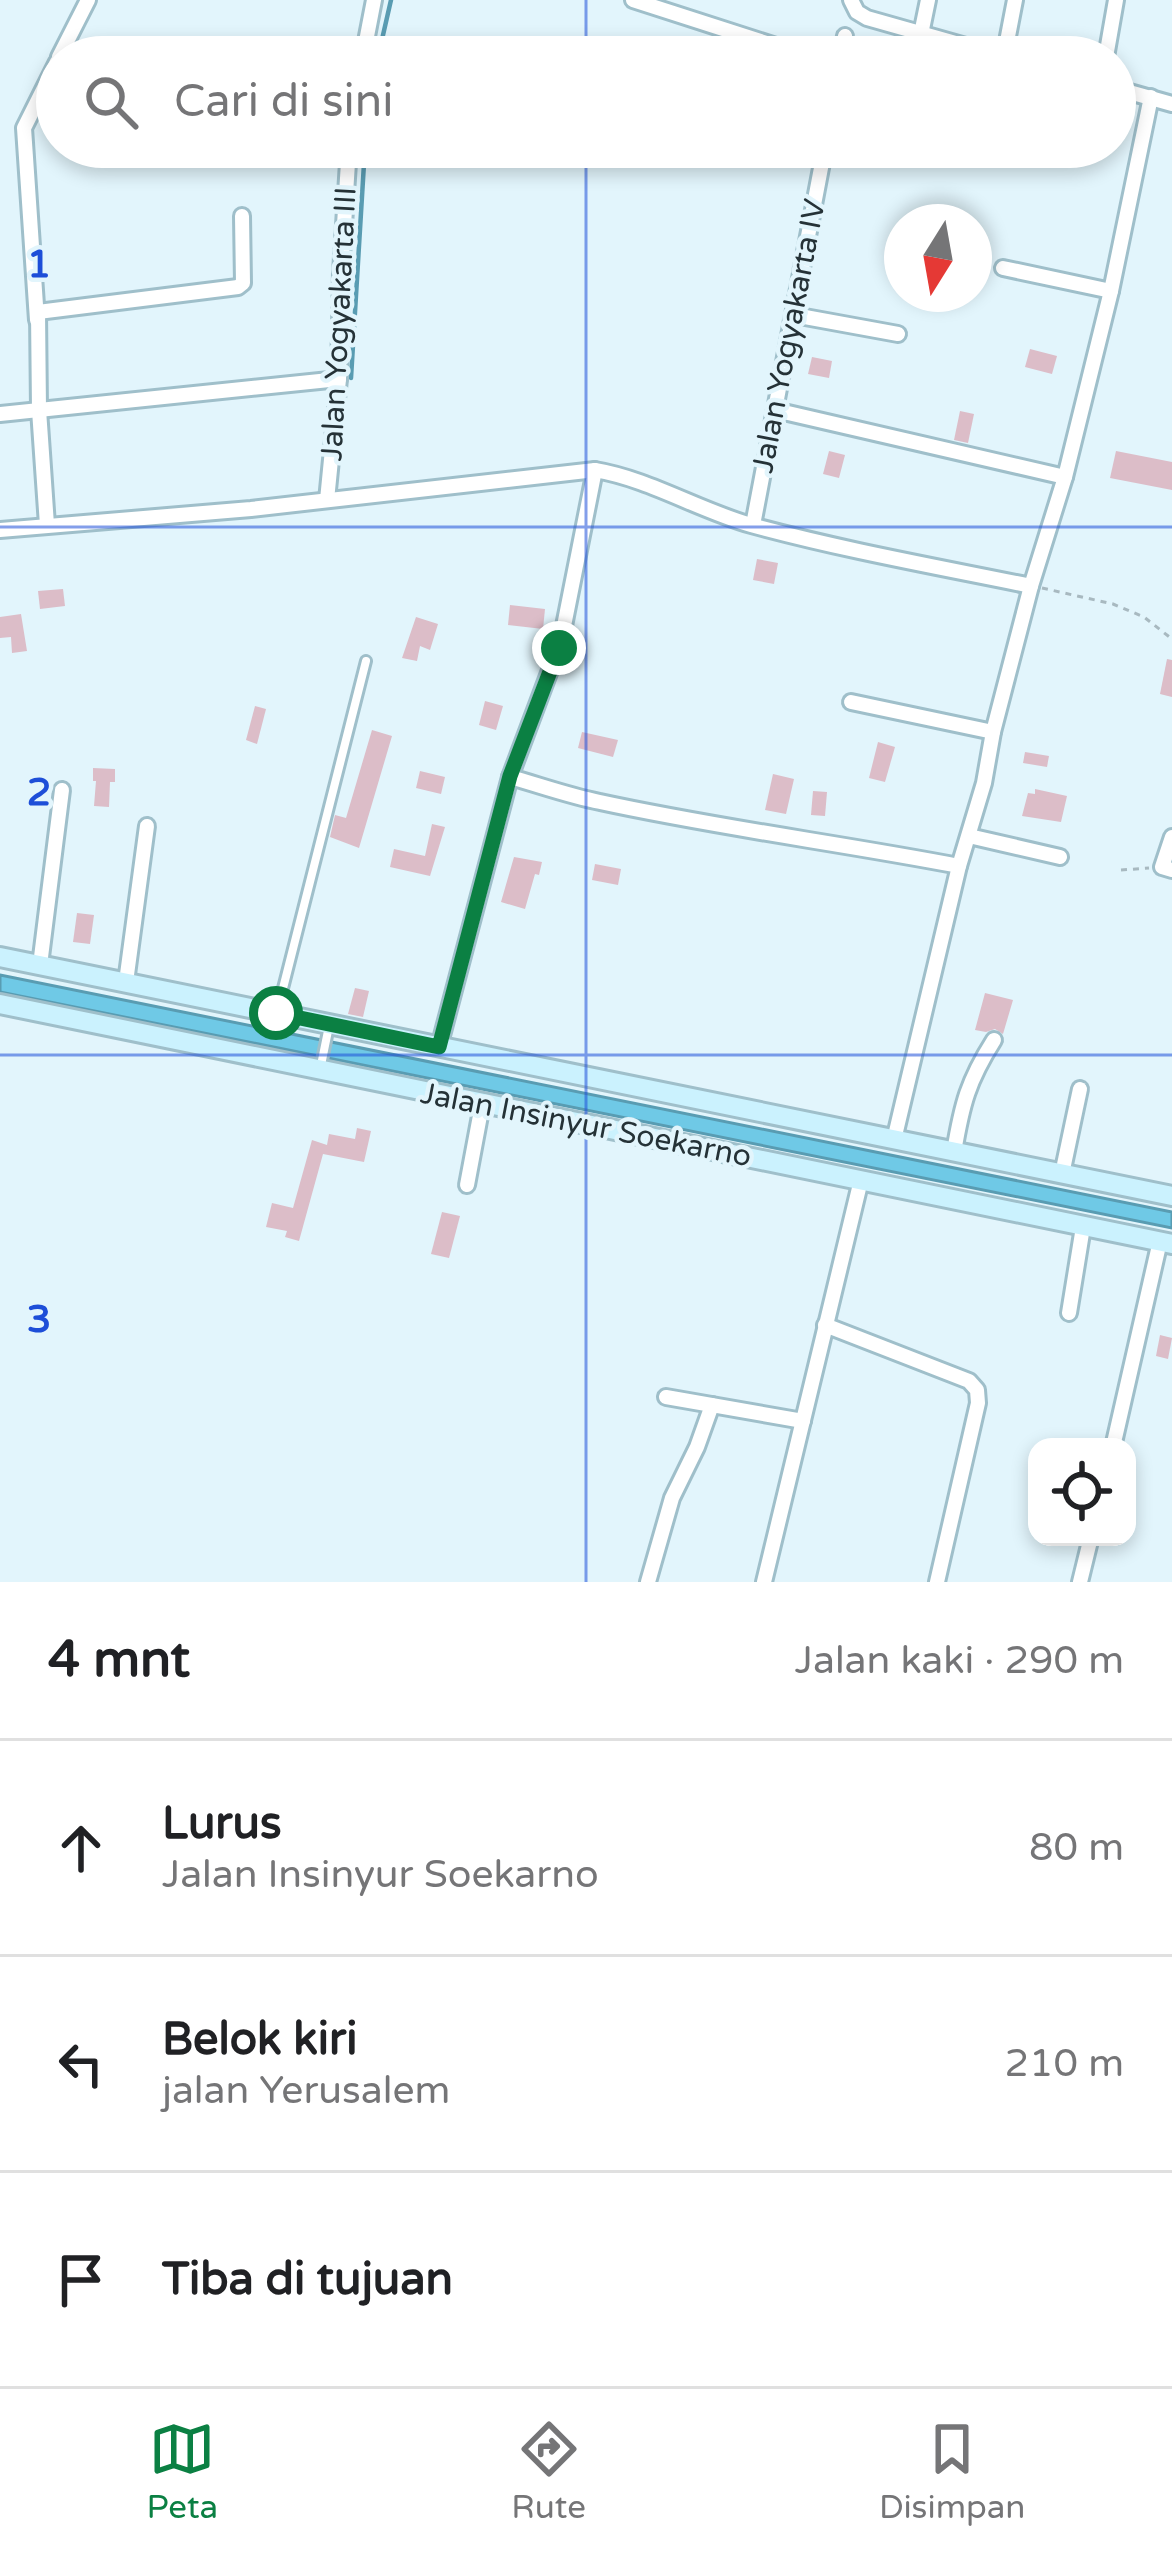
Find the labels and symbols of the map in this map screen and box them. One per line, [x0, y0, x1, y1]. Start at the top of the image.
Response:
street label: Jalan Yogyakarta III [313, 186, 365, 462]
street label: Jalan Yogyakarta IV [744, 196, 834, 476]
north arrow [884, 204, 992, 312]
text: 1 [27, 241, 51, 288]
route end [532, 621, 586, 675]
text: 2 [27, 769, 51, 816]
route start [249, 986, 303, 1040]
street label: Jalan Insinyur Soekarno [418, 1075, 754, 1175]
text: 3 [27, 1296, 51, 1343]

